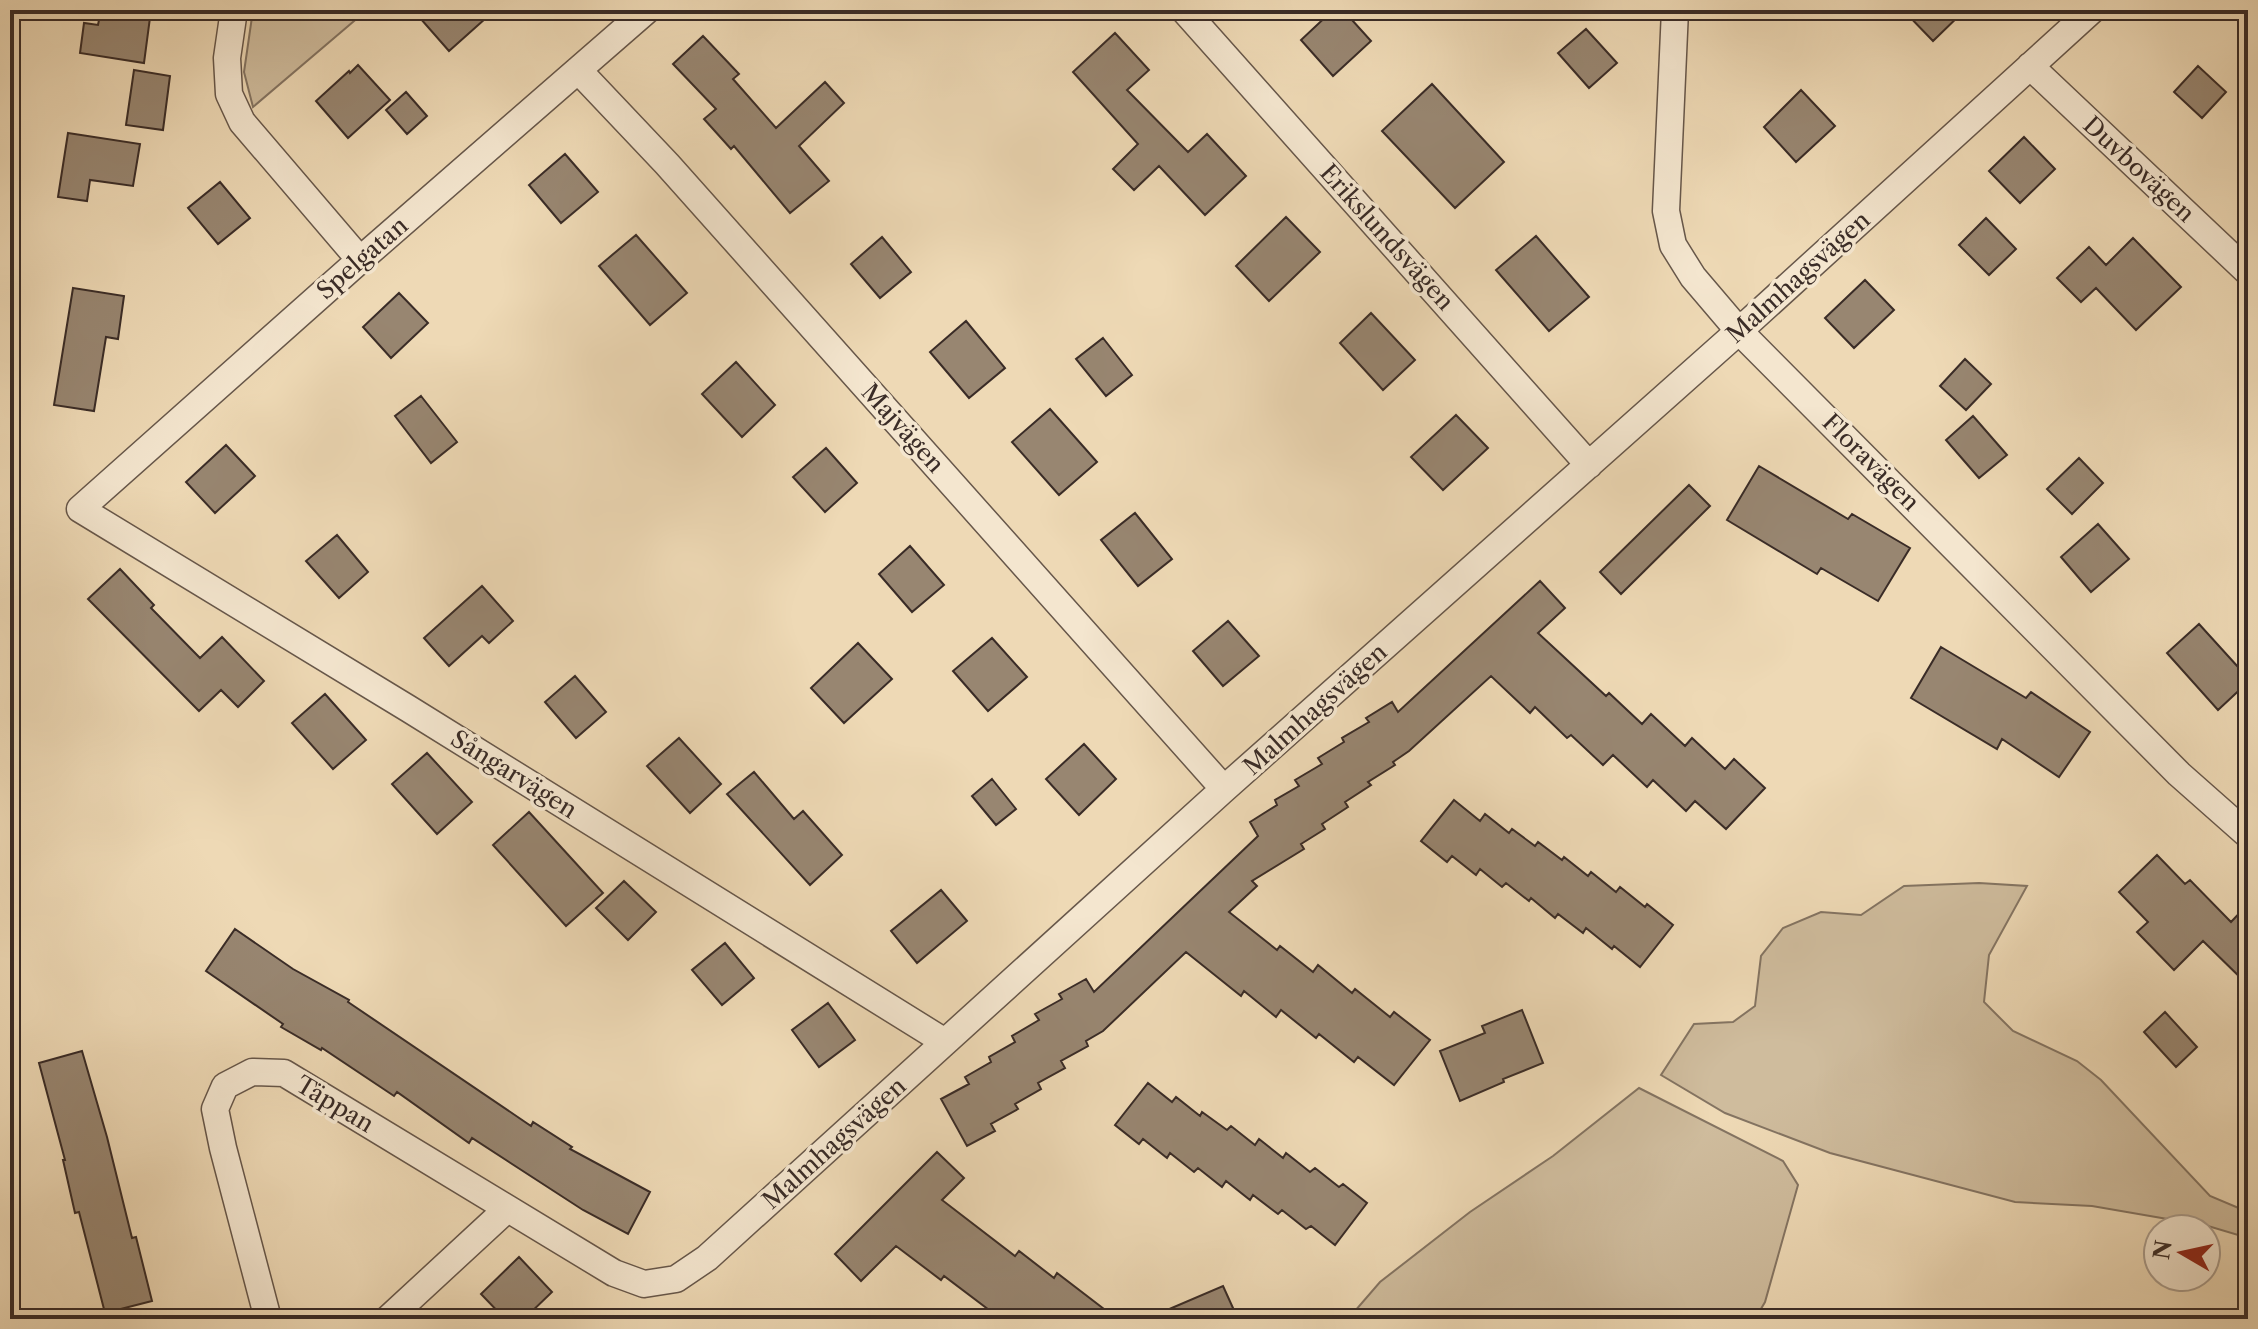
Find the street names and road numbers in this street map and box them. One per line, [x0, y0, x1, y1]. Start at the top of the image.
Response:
street label: Duvbovägen [2077, 110, 2201, 228]
street label: Erikslundsvägen [1314, 158, 1460, 316]
street label: Malmhagsvägen [1720, 205, 1876, 349]
street label: Spelgatan [311, 211, 413, 305]
street label: Majvägen [856, 378, 950, 478]
street label: Floravägen [1816, 407, 1926, 517]
street label: Malmhagsvägen [1237, 637, 1393, 781]
street label: Sångarvägen [446, 724, 582, 824]
street label: Täppan [291, 1070, 379, 1138]
street label: Malmhagsvägen [756, 1071, 912, 1215]

